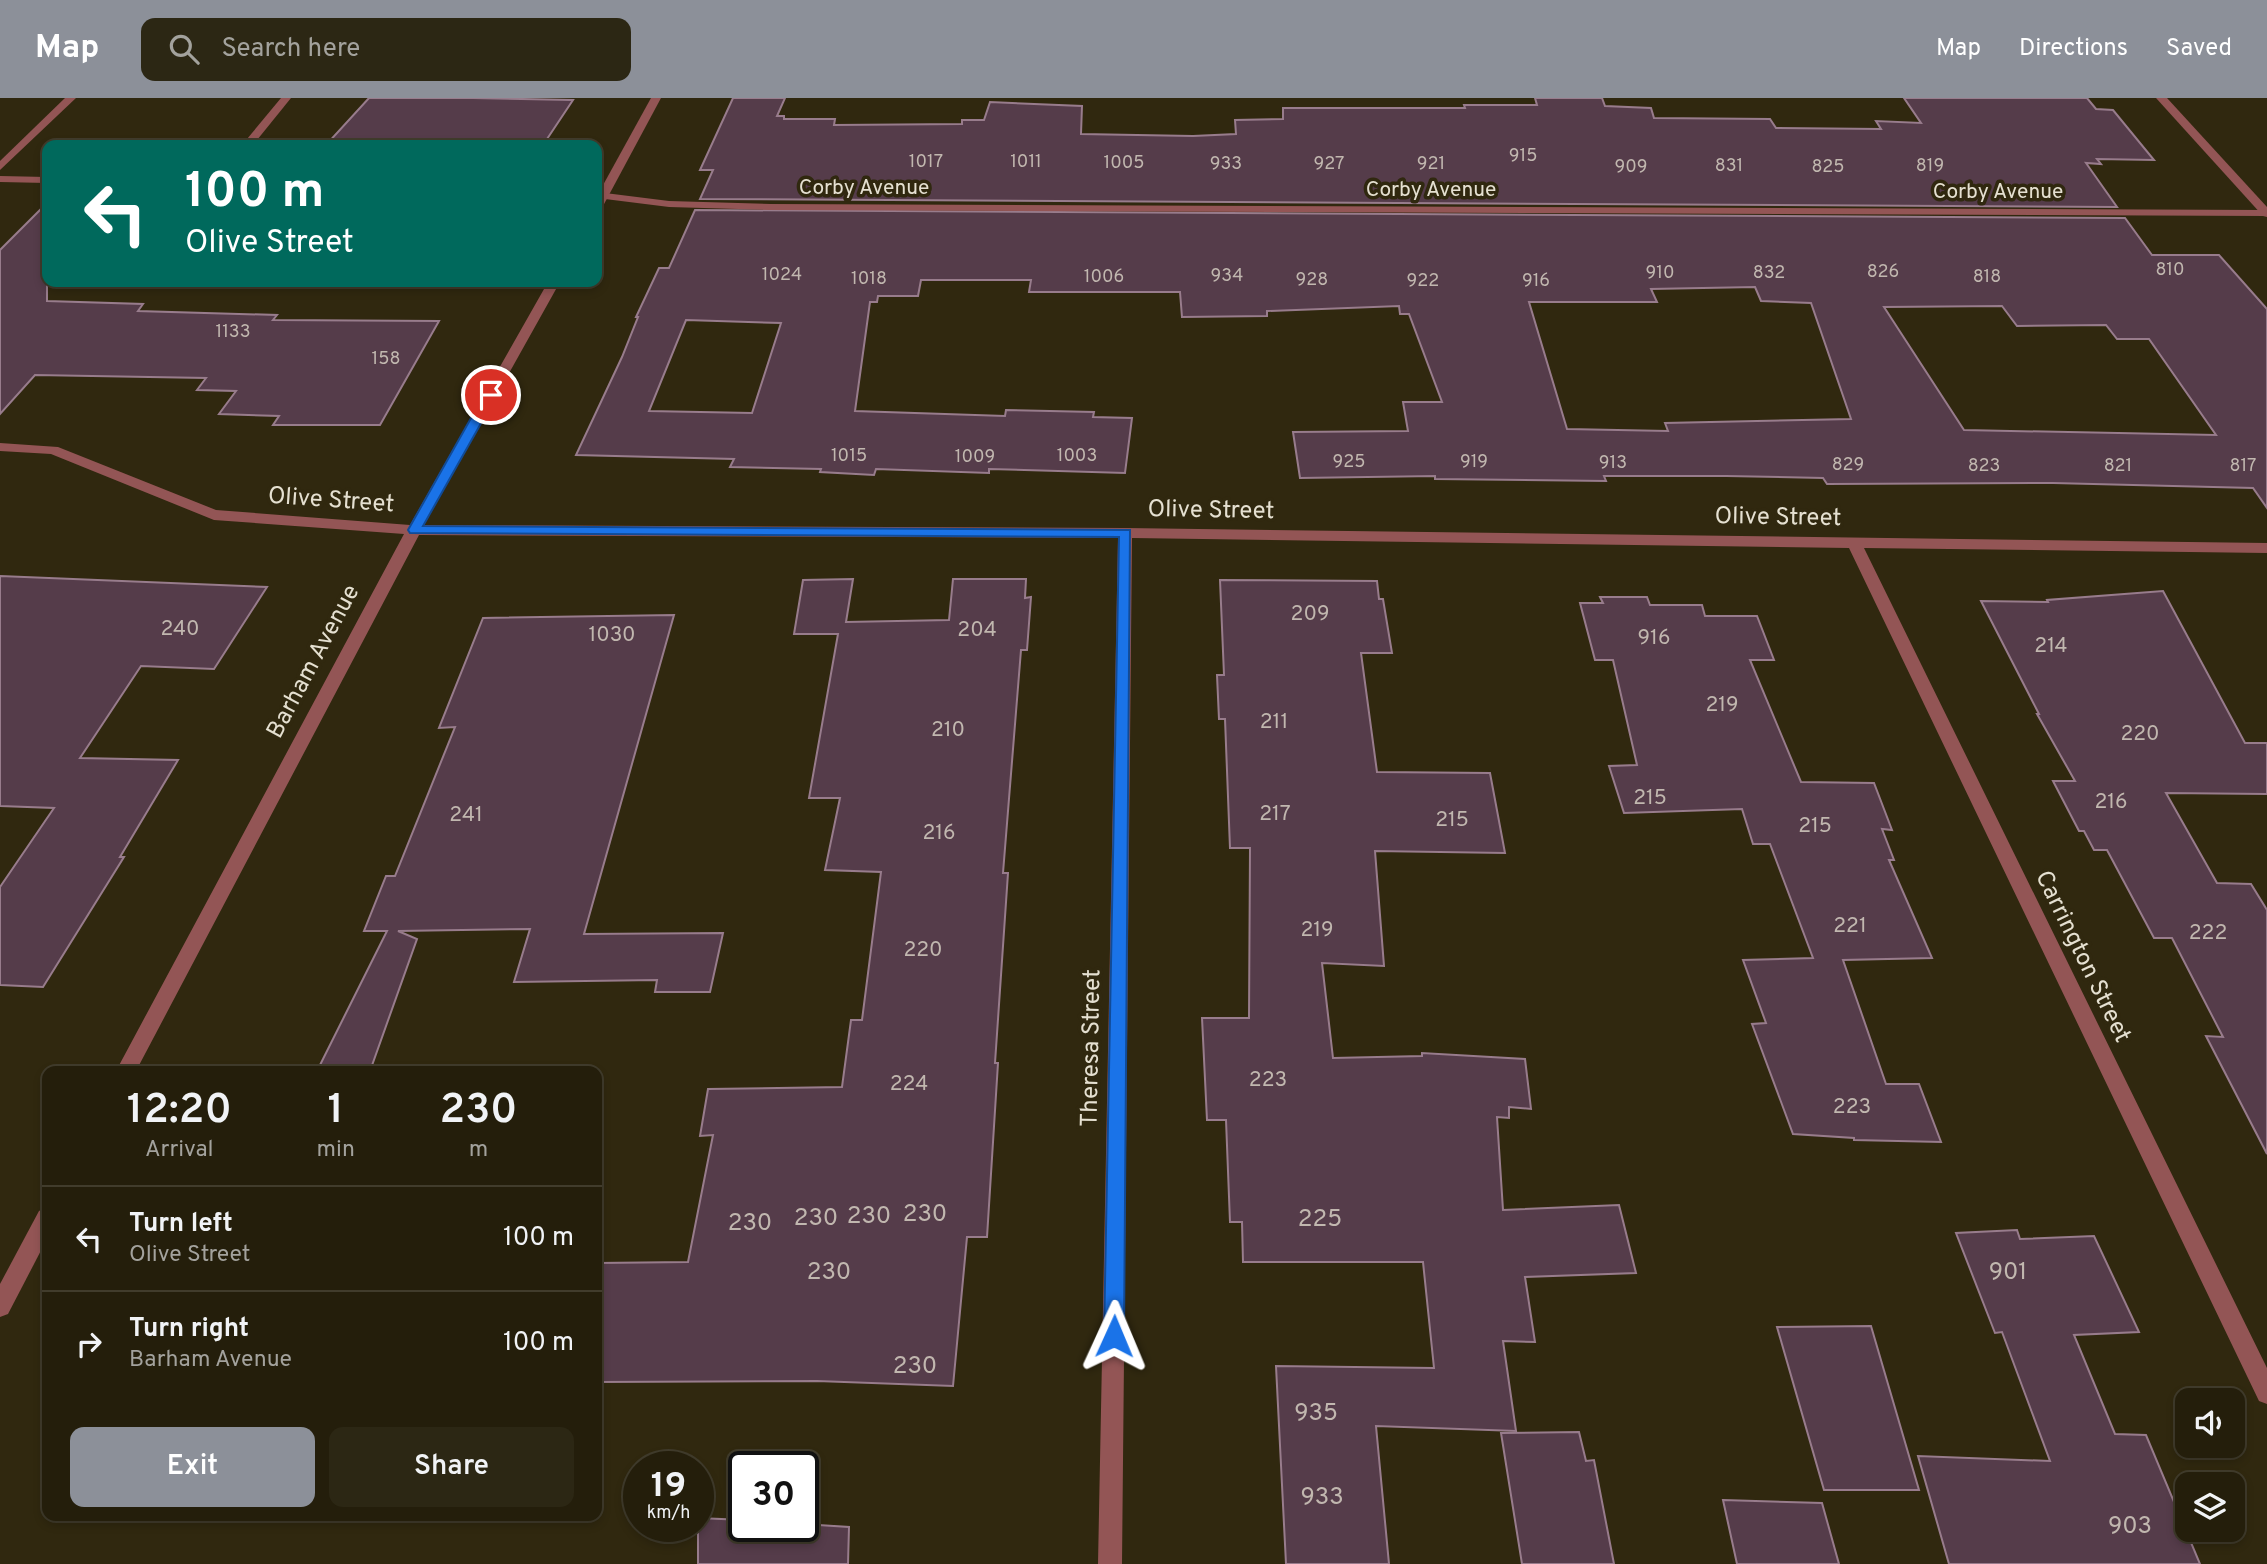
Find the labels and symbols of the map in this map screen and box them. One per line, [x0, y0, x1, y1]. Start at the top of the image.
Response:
house number: 915 [1509, 145, 1537, 168]
house number: 1017 [909, 151, 943, 174]
house number: 1011 [1010, 151, 1042, 174]
house number: 1005 [1104, 152, 1144, 175]
house number: 933 [1210, 153, 1242, 176]
house number: 927 [1314, 153, 1344, 176]
house number: 921 [1417, 153, 1445, 176]
house number: 831 [1715, 155, 1743, 178]
house number: 819 [1916, 155, 1944, 178]
house number: 909 [1615, 156, 1647, 179]
house number: 825 [1812, 156, 1844, 179]
street label: Corby Avenue [799, 175, 929, 202]
street label: Corby Avenue [1366, 177, 1496, 204]
street label: Corby Avenue [1933, 179, 2063, 206]
house number: 810 [2155, 259, 2185, 282]
house number: 826 [1867, 261, 1899, 284]
house number: 910 [1645, 262, 1675, 285]
house number: 832 [1753, 262, 1785, 285]
house number: 1024 [762, 264, 802, 287]
house number: 934 [1211, 265, 1243, 288]
house number: 1006 [1084, 266, 1124, 289]
house number: 818 [1973, 266, 2001, 289]
house number: 1018 [851, 268, 887, 291]
house number: 928 [1296, 269, 1328, 292]
house number: 922 [1407, 270, 1439, 293]
house number: 916 [1522, 270, 1550, 293]
house number: 1133 [215, 321, 251, 344]
house number: 158 [372, 348, 400, 371]
pin [461, 365, 521, 425]
house number: 1015 [831, 445, 867, 468]
house number: 1003 [1057, 445, 1097, 468]
house number: 1009 [955, 446, 995, 469]
house number: 925 [1333, 451, 1365, 474]
house number: 919 [1460, 451, 1488, 474]
house number: 913 [1599, 452, 1627, 475]
house number: 829 [1832, 454, 1864, 477]
house number: 823 [1968, 455, 2000, 478]
house number: 821 [2104, 455, 2132, 478]
house number: 817 [2229, 455, 2257, 478]
street label: Olive Street [267, 482, 395, 520]
street label: Olive Street [1147, 495, 1275, 527]
street label: Olive Street [1714, 502, 1842, 534]
street label: Barham Avenue [261, 580, 367, 744]
house number: 209 [1291, 601, 1329, 628]
house number: 240 [160, 616, 200, 643]
house number: 204 [957, 617, 997, 644]
house number: 1030 [588, 622, 636, 649]
house number: 916 [1638, 625, 1670, 652]
house number: 214 [2034, 633, 2068, 660]
house number: 219 [1705, 692, 1739, 719]
house number: 211 [1260, 709, 1288, 736]
house number: 210 [931, 717, 965, 744]
house number: 220 [2120, 721, 2160, 748]
house number: 215 [1633, 785, 1667, 812]
house number: 216 [2094, 789, 2128, 816]
house number: 217 [1259, 801, 1291, 828]
house number: 241 [449, 802, 483, 829]
house number: 215 [1435, 807, 1469, 834]
house number: 215 [1798, 813, 1832, 840]
house number: 216 [922, 820, 956, 847]
street label: Carrington Street [2027, 866, 2137, 1048]
house number: 221 [1833, 913, 1867, 940]
house number: 219 [1300, 917, 1334, 944]
house number: 222 [2189, 920, 2227, 947]
house number: 220 [903, 937, 943, 964]
street label: Theresa Street [1076, 969, 1108, 1127]
house number: 223 [1249, 1067, 1287, 1094]
house number: 224 [890, 1071, 928, 1098]
house number: 223 [1833, 1094, 1871, 1121]
house number: 230 [903, 1200, 947, 1230]
house number: 230 [847, 1202, 891, 1232]
house number: 230 [794, 1204, 838, 1234]
house number: 225 [1298, 1205, 1342, 1235]
house number: 230 [728, 1209, 772, 1239]
house number: 230 [807, 1258, 851, 1288]
house number: 901 [1989, 1258, 2027, 1288]
position arrow [1077, 1299, 1151, 1373]
house number: 230 [893, 1352, 937, 1382]
house number: 935 [1294, 1399, 1338, 1429]
speed limit sign: 30 [728, 1451, 819, 1542]
house number: 933 [1300, 1483, 1344, 1513]
house number: 903 [2108, 1512, 2152, 1542]

